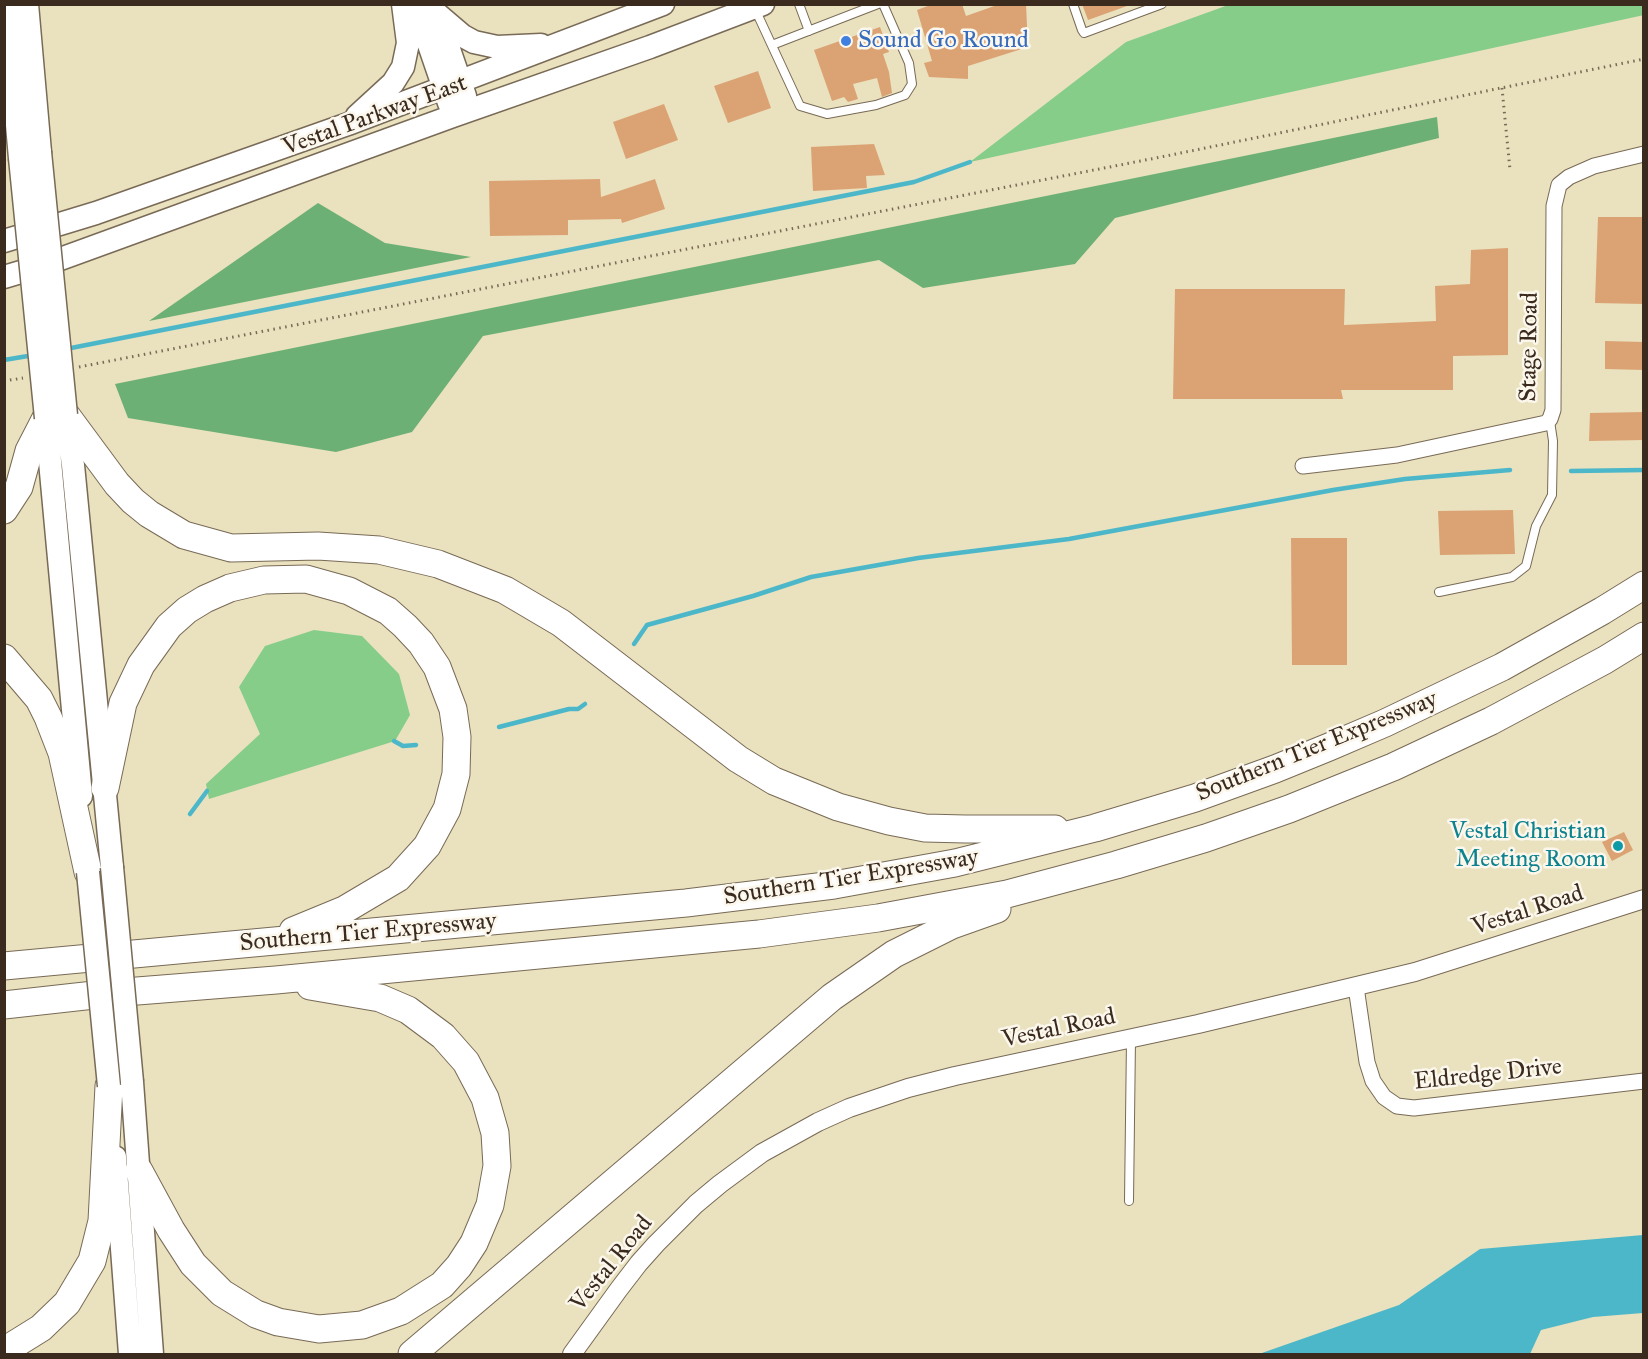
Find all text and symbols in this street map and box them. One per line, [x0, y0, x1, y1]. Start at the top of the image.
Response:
place label: Sound Go Round [858, 27, 1029, 55]
marker: Sound Go Round [839, 34, 853, 48]
street label: Vestal Parkway East [279, 69, 471, 163]
street label: Stage Road [1515, 292, 1545, 402]
street label: Southern Tier Expressway [1192, 685, 1442, 809]
place label: Vestal Christian Meeting Room [1450, 818, 1606, 874]
marker: Vestal Christian Meeting Room [1611, 839, 1625, 853]
street label: Southern Tier Expressway [721, 844, 981, 912]
street label: Vestal Road [1469, 880, 1587, 942]
street label: Southern Tier Expressway [238, 907, 498, 959]
street label: Vestal Road [1000, 1003, 1118, 1055]
street label: Eldredge Drive [1413, 1053, 1563, 1097]
street label: Vestal Road [565, 1210, 659, 1318]

